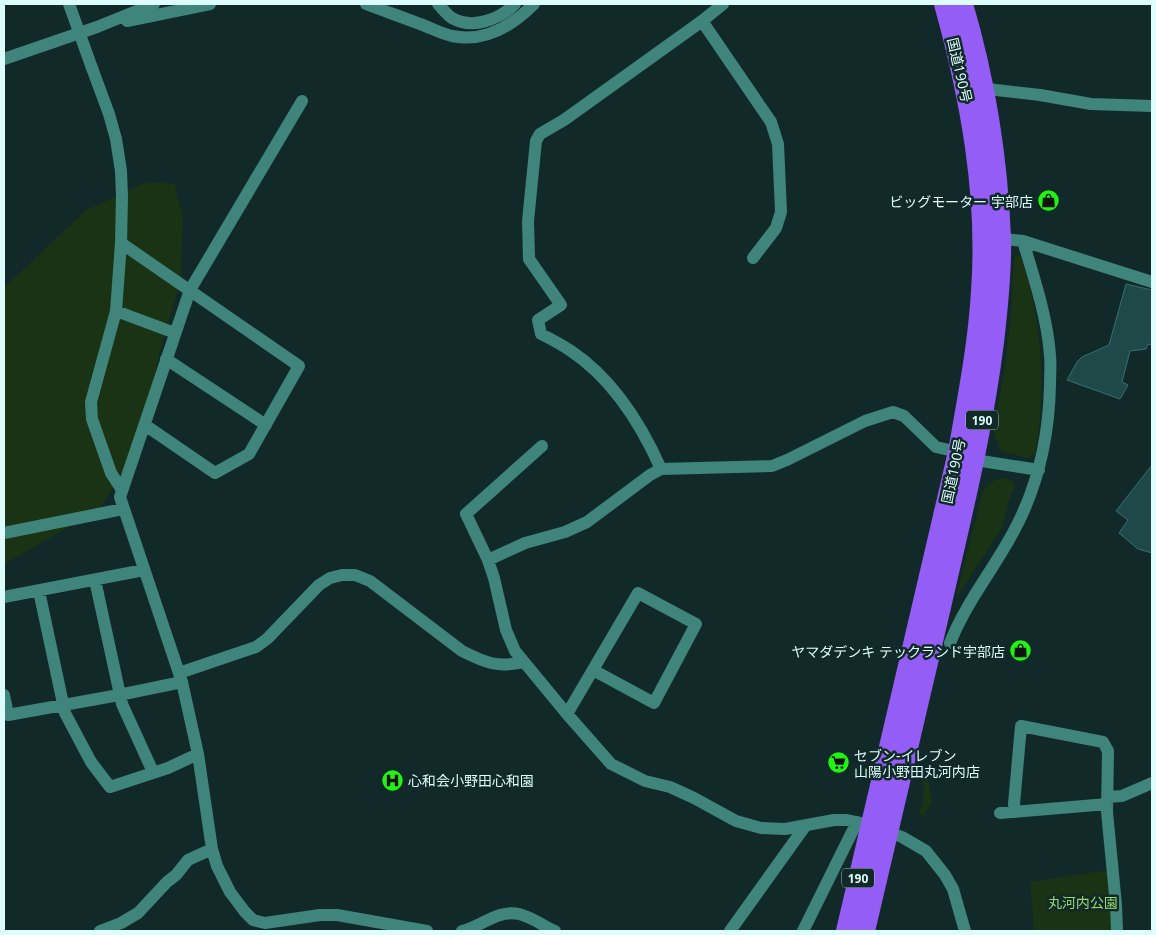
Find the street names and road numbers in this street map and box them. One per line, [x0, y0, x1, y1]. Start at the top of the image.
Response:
street label: 国道190号 [943, 36, 977, 104]
road number: 190 [966, 410, 998, 430]
street label: 国道190号 [937, 437, 969, 505]
road number: 190 [842, 868, 874, 888]

